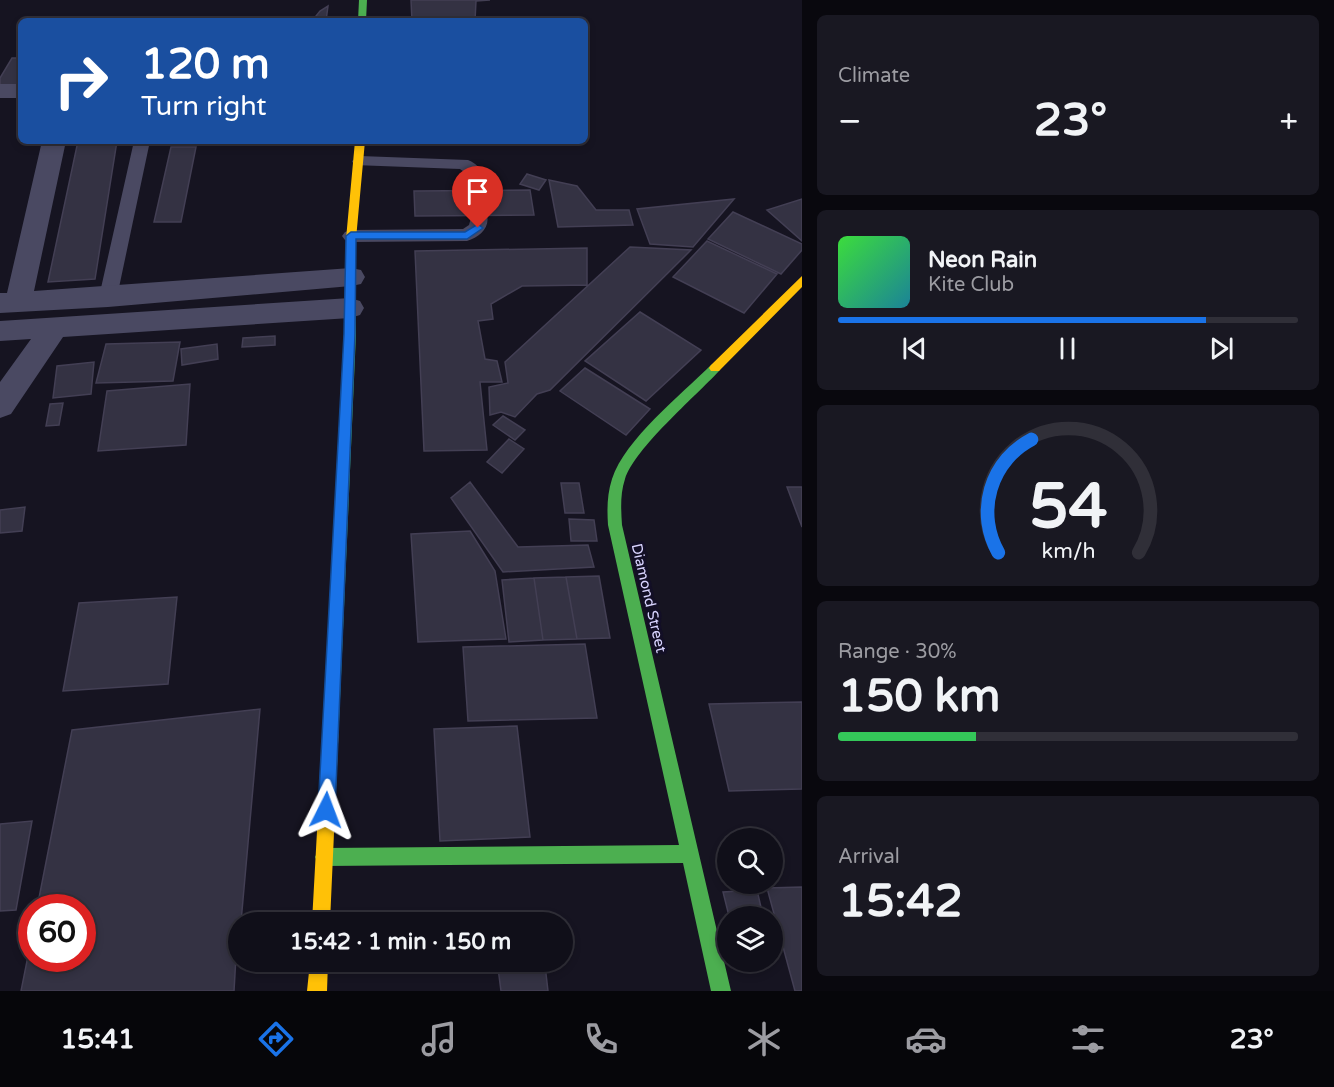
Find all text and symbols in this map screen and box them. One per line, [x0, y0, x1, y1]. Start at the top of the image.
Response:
text: 120 m [141, 39, 270, 90]
icon: right [42, 42, 120, 120]
text: Climate [838, 64, 910, 88]
text: Turn right [141, 90, 267, 123]
text: 23° [1034, 94, 1107, 148]
text: − [838, 102, 862, 141]
text: + [1279, 102, 1298, 141]
pin [452, 166, 503, 228]
icon: arrive [461, 175, 494, 208]
text: Neon Rain [928, 247, 1037, 273]
text: Kite Club [928, 273, 1014, 297]
icon: previous [898, 332, 931, 365]
icon: pause [1051, 332, 1084, 365]
icon: next [1205, 332, 1238, 365]
text: 54 [1029, 470, 1107, 545]
text: km/h [1041, 538, 1095, 564]
street label: Diamond Street [628, 542, 670, 655]
text: Range · 30% [838, 640, 957, 664]
text: 150 km [838, 670, 1000, 724]
position arrow [294, 778, 358, 842]
map controls [717, 828, 783, 972]
button: search [717, 828, 783, 894]
text: Arrival [838, 845, 900, 869]
text: 15:42 [838, 875, 963, 929]
speed limit sign: 60 [18, 894, 96, 972]
button: layers [717, 906, 783, 972]
text: 15:42 · 1 min · 150 m [290, 929, 511, 955]
icon: directions [255, 1018, 297, 1060]
icon: music [418, 1018, 460, 1060]
icon: phone [580, 1018, 622, 1060]
icon: climate [743, 1018, 785, 1060]
icon: car [905, 1018, 947, 1060]
icon: filters [1067, 1018, 1109, 1060]
text: 15:41 [60, 1023, 135, 1056]
text: 23° [1230, 1023, 1274, 1056]

